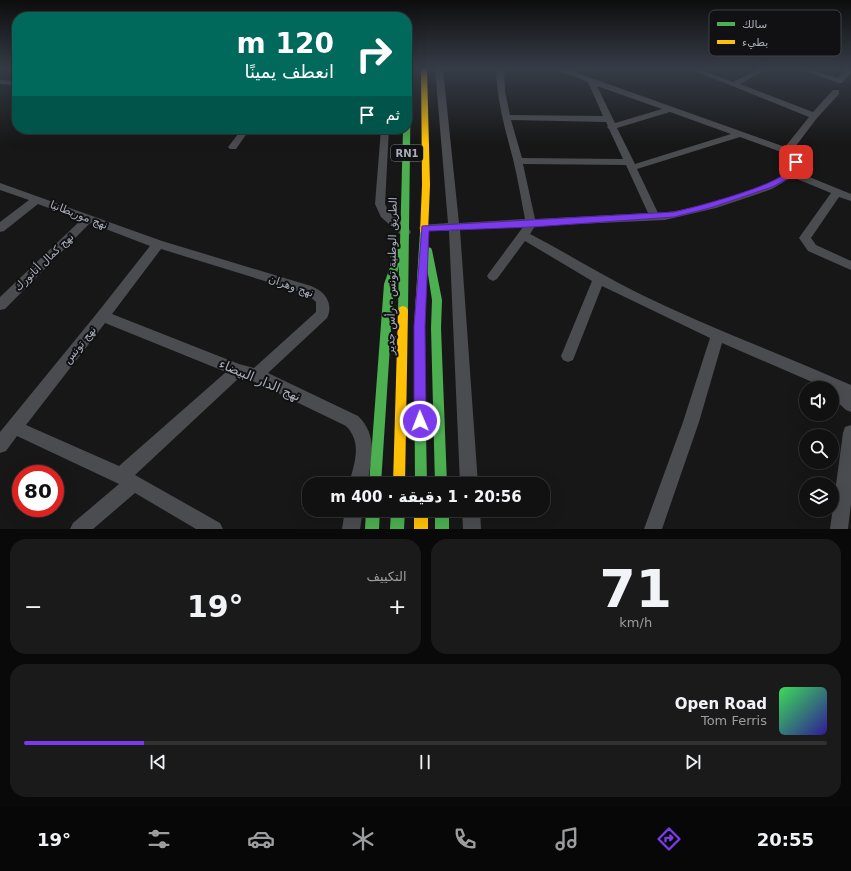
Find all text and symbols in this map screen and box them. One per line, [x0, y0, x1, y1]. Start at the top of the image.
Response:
legend [709, 10, 841, 56]
text: سالك [742, 18, 767, 31]
text: 120 m [237, 27, 334, 60]
icon: right [348, 28, 400, 80]
text: بطيء [742, 36, 768, 49]
text: انعطف يمينًا [244, 61, 334, 82]
icon: arrive [356, 104, 378, 126]
text: ثم [386, 106, 400, 124]
road number: RN1 [391, 145, 423, 161]
pin [779, 145, 813, 179]
icon: arrive [785, 151, 807, 173]
street label: الطريق الوطنية تونس - رأس جدير [383, 197, 401, 356]
street label: نهج موريطانيا [48, 198, 110, 232]
street label: نهج كمال أتاتورك [11, 230, 76, 294]
street label: نهج وهران [267, 272, 315, 300]
street label: نهج تونس [61, 324, 99, 366]
street label: نهج الدار البيضاء [216, 356, 303, 405]
map controls [799, 381, 839, 517]
button: sound [799, 381, 839, 421]
position arrow [399, 400, 441, 442]
button: search [799, 429, 839, 469]
speed limit sign: 80 [12, 465, 64, 517]
button: layers [799, 477, 839, 517]
text: 20:56 · 1 دقيقة · 400 m [330, 488, 522, 506]
text: 71 [600, 559, 672, 619]
text: التكييف [367, 569, 407, 584]
text: 19° [187, 589, 244, 624]
text: − [24, 594, 42, 619]
text: + [388, 594, 407, 619]
text: km/h [619, 615, 652, 630]
text: Open Road [675, 695, 767, 713]
text: Tom Ferris [701, 713, 767, 728]
icon: previous [147, 751, 169, 773]
icon: pause [414, 751, 436, 773]
icon: next [682, 751, 704, 773]
icon: filters [145, 825, 173, 853]
icon: car [247, 825, 275, 853]
icon: climate [349, 825, 377, 853]
icon: phone [451, 825, 479, 853]
icon: music [553, 825, 581, 853]
icon: directions [655, 825, 683, 853]
text: 19° [37, 829, 71, 850]
text: 20:55 [757, 829, 814, 850]

